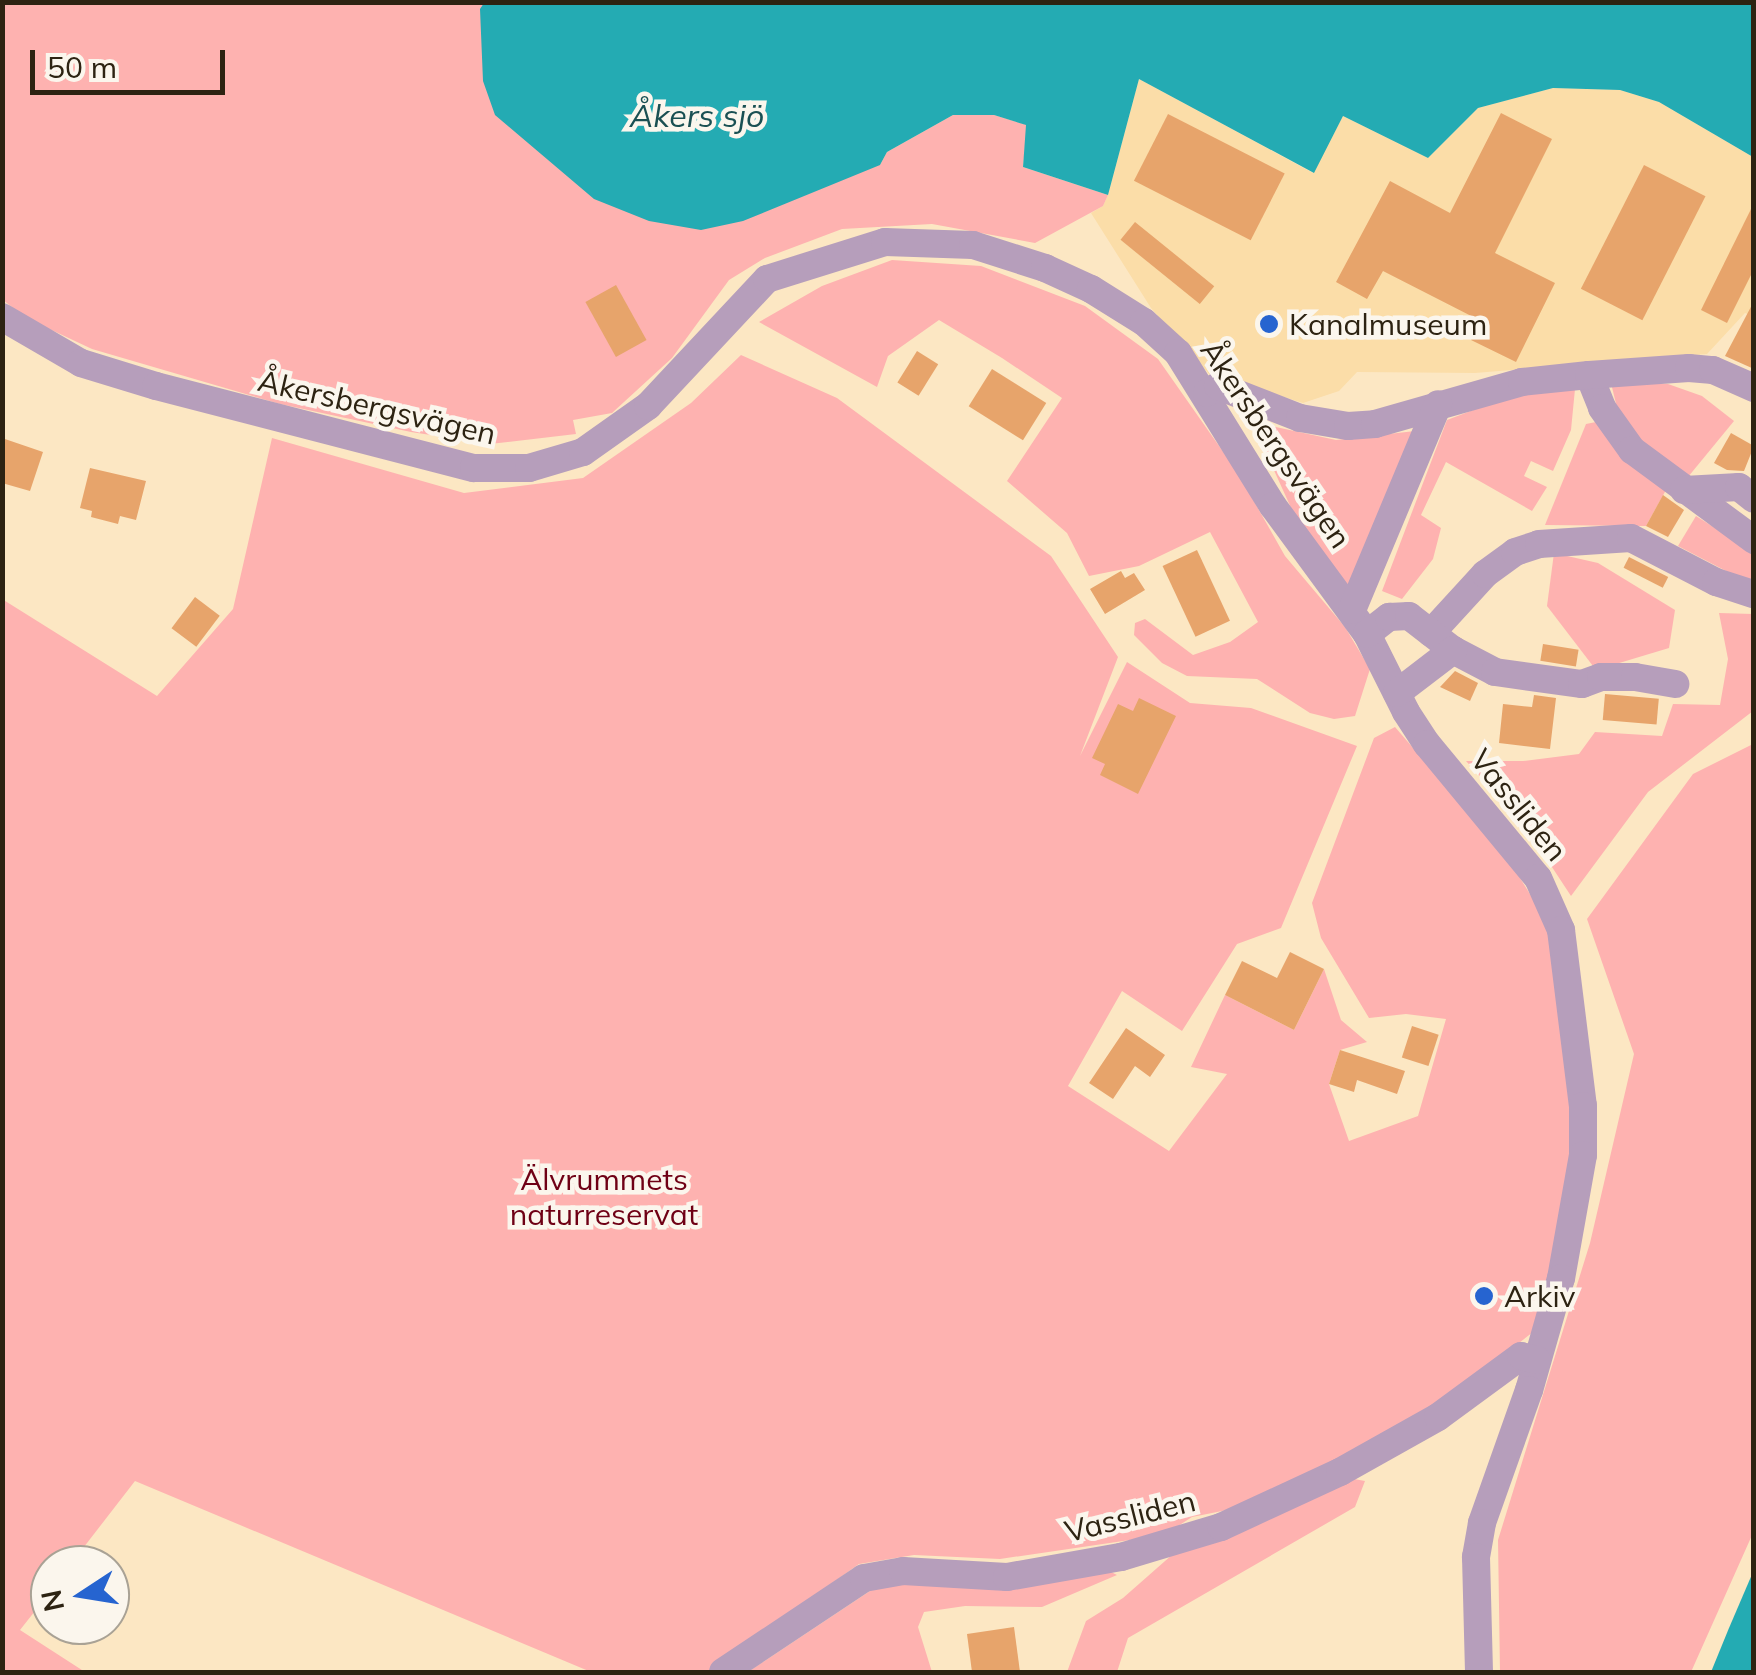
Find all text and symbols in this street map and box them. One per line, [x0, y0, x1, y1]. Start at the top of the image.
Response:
scale bar [35, 30, 230, 92]
text: 50 m [47, 48, 117, 86]
water label: Åkers sjö [630, 96, 764, 134]
place label: Kanalmuseum [1289, 306, 1487, 342]
marker: Kanalmuseum [1258, 313, 1280, 335]
street label: Åkersbergsvägen [1193, 333, 1359, 555]
street label: Åkersbergsvägen [255, 362, 499, 452]
street label: Vassliden [1463, 742, 1575, 868]
park label: Älvrummets naturreservat [510, 1161, 698, 1232]
place label: Arkiv [1504, 1278, 1575, 1314]
marker: Arkiv [1473, 1285, 1495, 1307]
street label: Vassliden [1061, 1482, 1199, 1550]
north arrow [30, 1545, 130, 1645]
text: N [33, 1587, 71, 1615]

